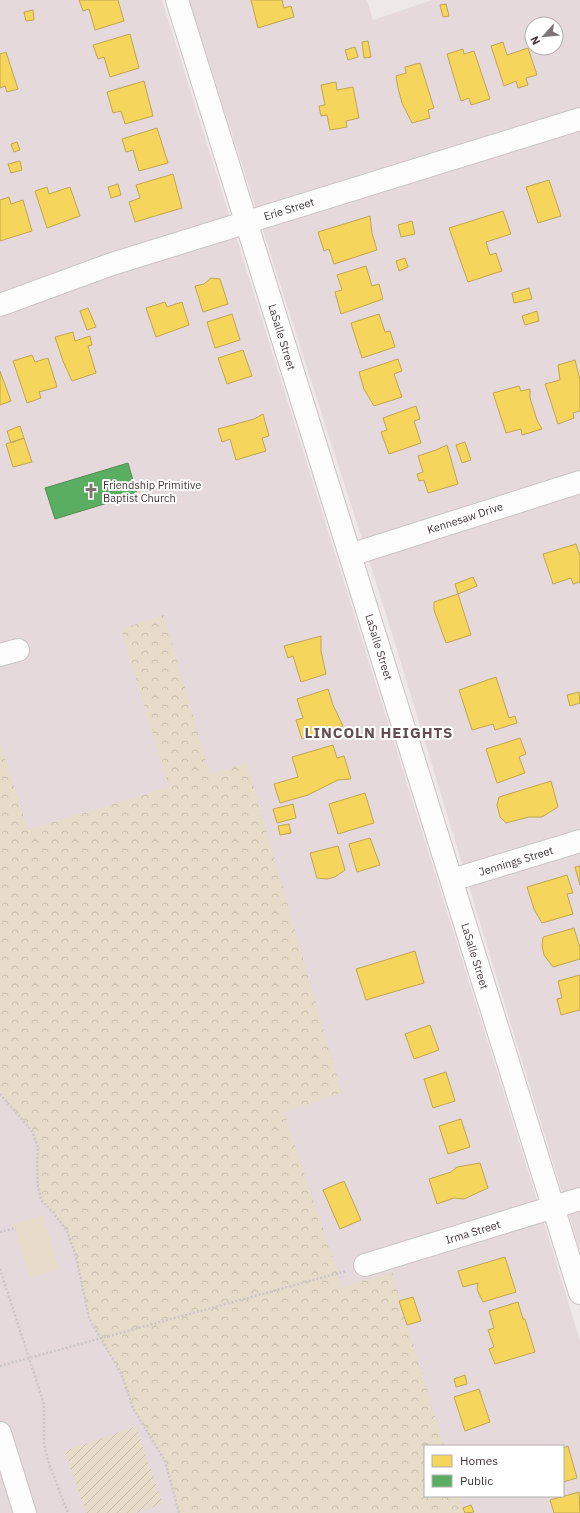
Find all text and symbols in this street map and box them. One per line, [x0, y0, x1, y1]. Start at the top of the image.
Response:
north arrow [524, 16, 564, 56]
text: N [527, 34, 543, 47]
street label: Erie Street [262, 195, 316, 223]
street label: LaSalle Street [265, 302, 299, 372]
place label: Friendship Primitive Baptist Church [103, 478, 201, 505]
church icon: Friendship Primitive Baptist Church [82, 482, 100, 500]
street label: Kennesaw Drive [425, 499, 505, 537]
street label: LaSalle Street [362, 612, 396, 682]
district label: LINCOLN HEIGHTS [305, 723, 453, 742]
street label: Jennings Street [477, 843, 555, 879]
street label: LaSalle Street [458, 921, 492, 991]
street label: Irma Street [444, 1217, 502, 1247]
legend [424, 1445, 564, 1497]
text: Homes [460, 1453, 498, 1468]
text: Public [460, 1473, 493, 1488]

